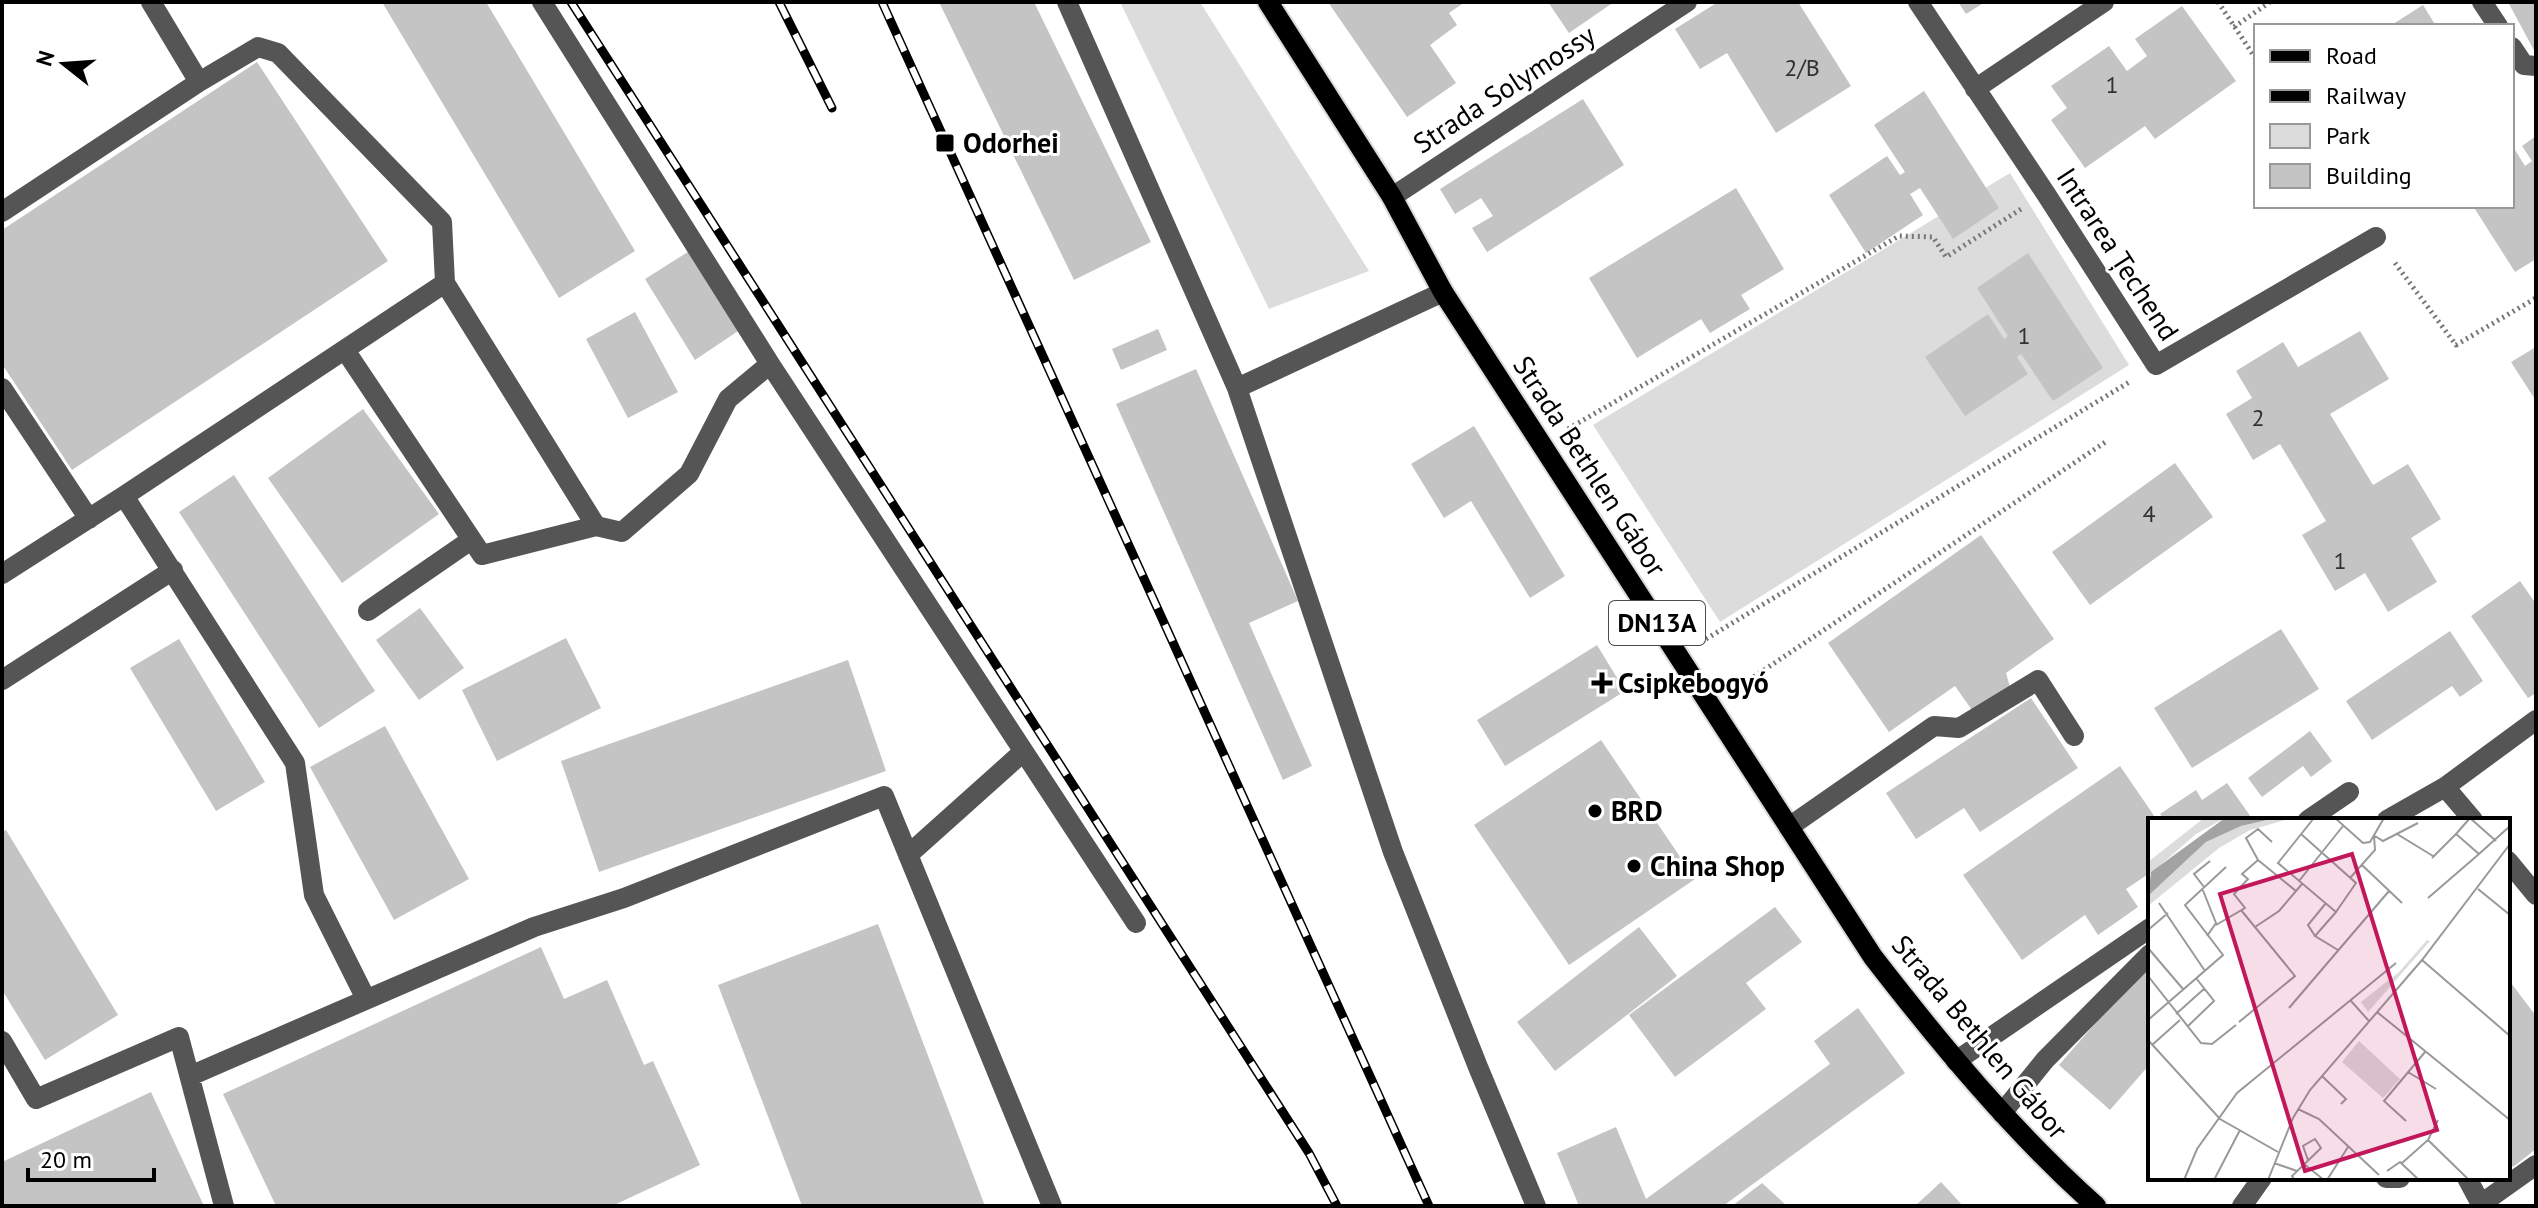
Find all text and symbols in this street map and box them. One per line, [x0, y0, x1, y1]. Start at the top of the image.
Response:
street label: Strada Solymossy [1406, 16, 1602, 161]
north arrow [24, 24, 104, 104]
legend [2254, 24, 2514, 208]
text: Road [2326, 40, 2377, 71]
text: N [29, 47, 60, 69]
house number: 2/B [1784, 52, 1820, 83]
house number: 1 [2105, 69, 2119, 100]
text: Railway [2326, 80, 2406, 111]
text: Park [2326, 120, 2371, 151]
place label: Odorhei [963, 124, 1059, 161]
marker: Odorhei [934, 132, 956, 154]
street label: Intrarea Țechend [2049, 160, 2188, 347]
text: Building [2326, 160, 2412, 191]
house number: 1 [2017, 320, 2031, 351]
street label: Strada Bethlen Gábor [1505, 349, 1676, 583]
house number: 2 [2251, 402, 2265, 433]
house number: 4 [2142, 498, 2156, 529]
house number: 1 [2333, 545, 2347, 576]
road number: DN13A [1609, 601, 1705, 645]
place label: Csipkebogyó [1618, 664, 1769, 701]
marker: Csipkebogyó [1593, 674, 1611, 692]
place label: BRD [1611, 792, 1663, 829]
marker: BRD [1586, 802, 1604, 820]
inset map [2148, 818, 2510, 1180]
place label: China Shop [1650, 847, 1785, 884]
marker: China Shop [1625, 857, 1643, 875]
street label: Strada Bethlen Gábor [1884, 927, 2077, 1147]
scale bar [28, 1132, 154, 1182]
text: 20 m [40, 1144, 92, 1175]

